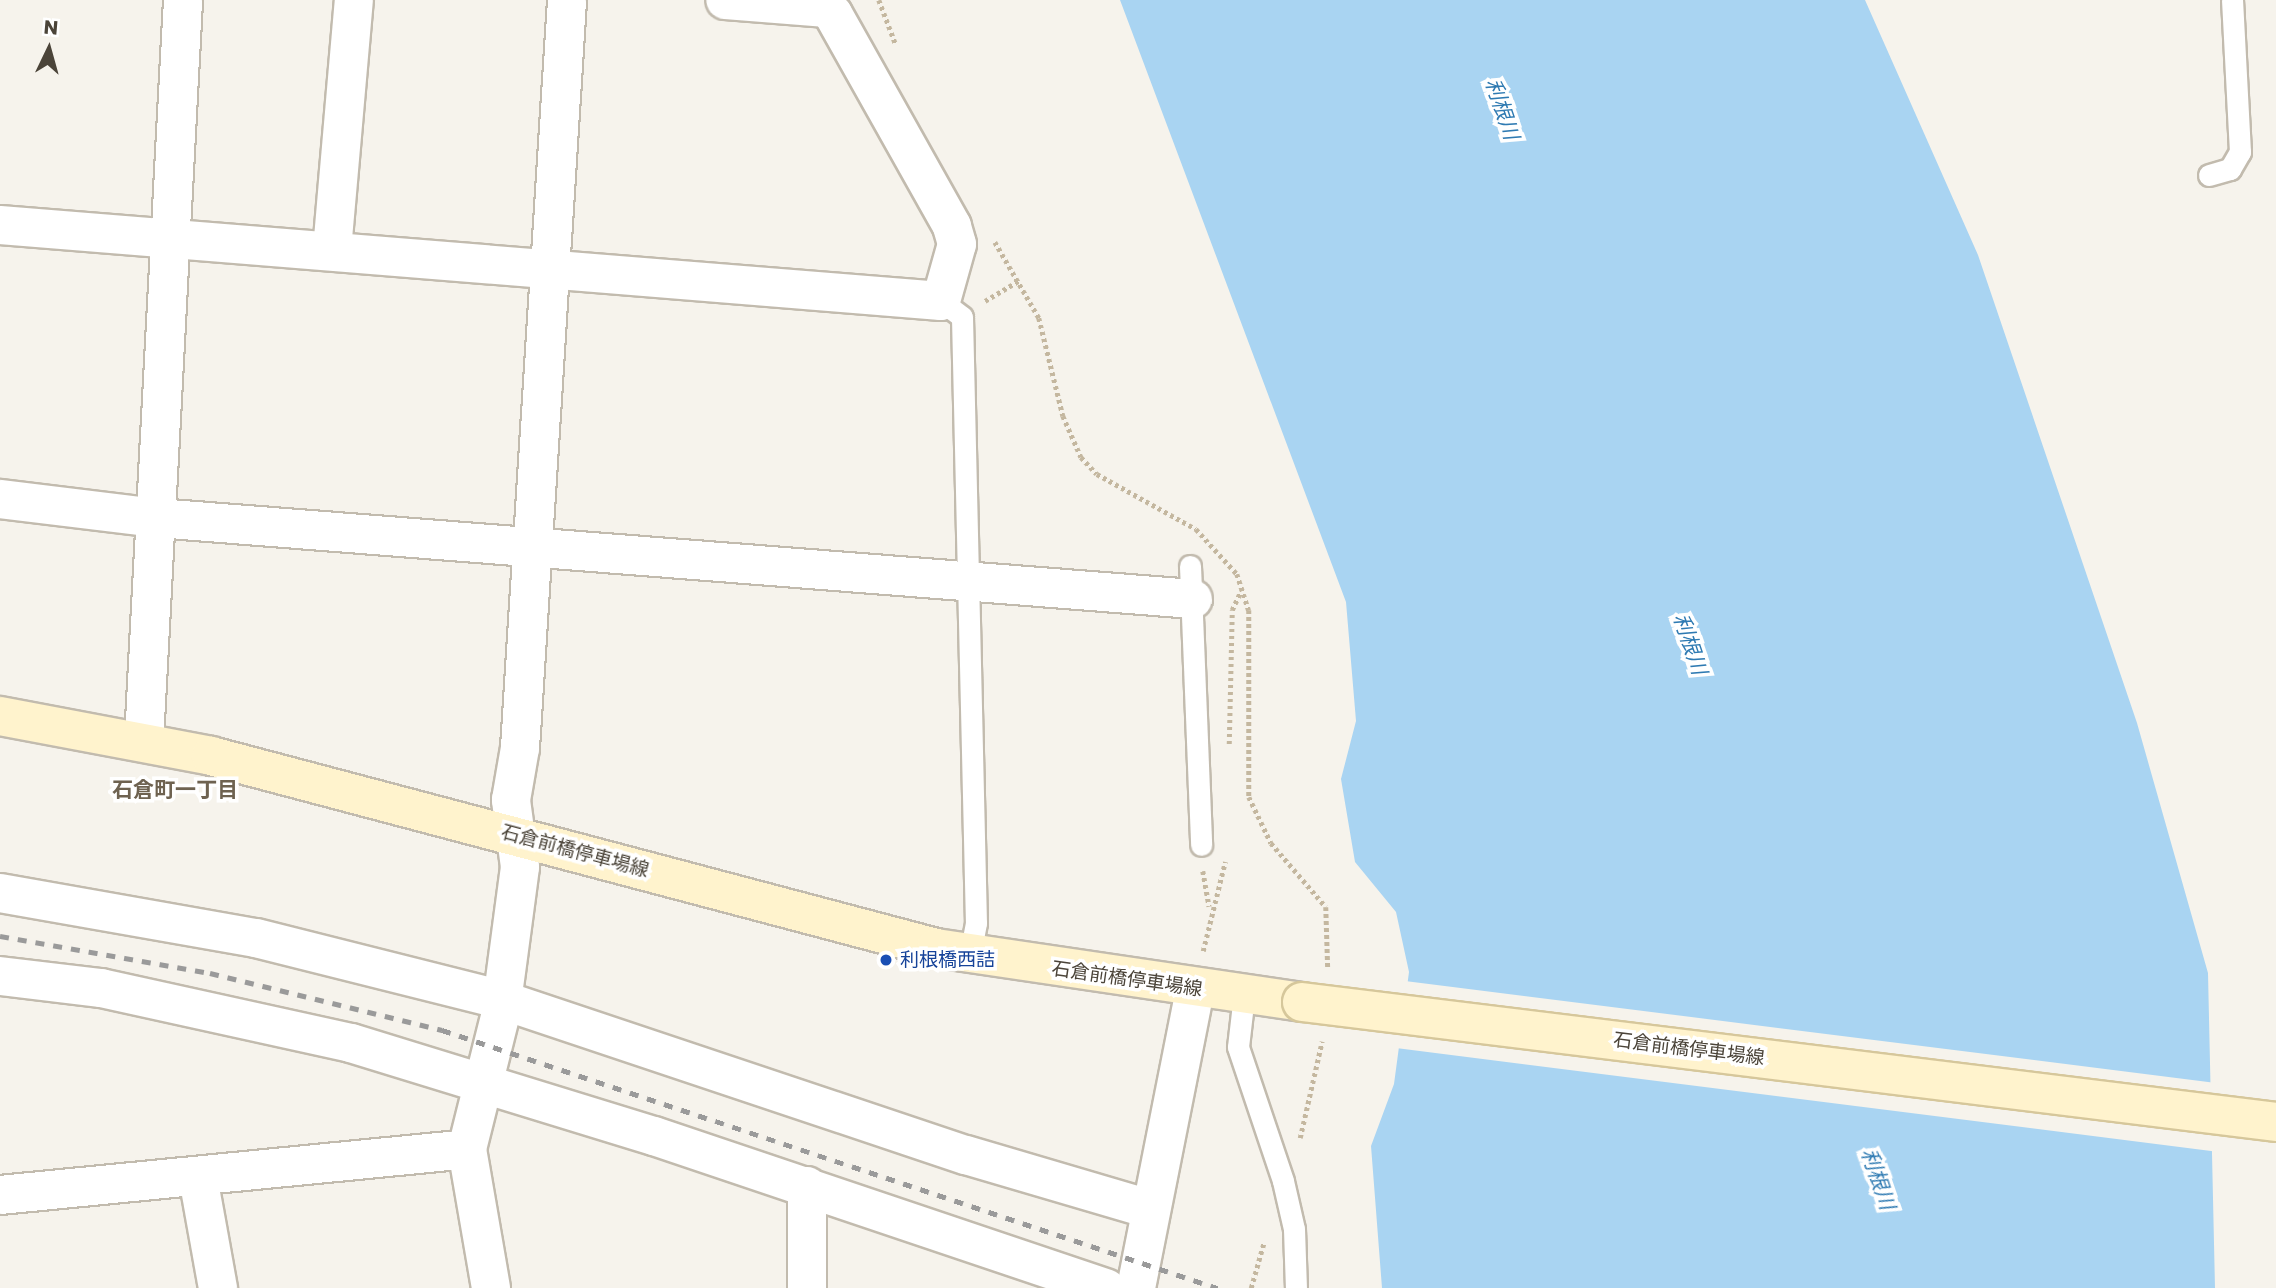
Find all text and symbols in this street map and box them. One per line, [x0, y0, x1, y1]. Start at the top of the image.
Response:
north arrow [14, 14, 84, 84]
text: N [43, 14, 59, 42]
water label: 利根川 [1480, 75, 1524, 143]
water label: 利根川 [1668, 610, 1712, 678]
district label: 石倉町一丁目 [112, 777, 238, 803]
street label: 石倉前橋停車場線 [499, 820, 651, 882]
place label: 利根橋西詰 [900, 949, 995, 971]
marker: 利根橋西詰 [878, 952, 894, 968]
street label: 石倉前橋停車場線 [1050, 957, 1204, 1001]
street label: 石倉前橋停車場線 [1612, 1028, 1766, 1070]
water label: 利根川 [1856, 1145, 1900, 1213]

